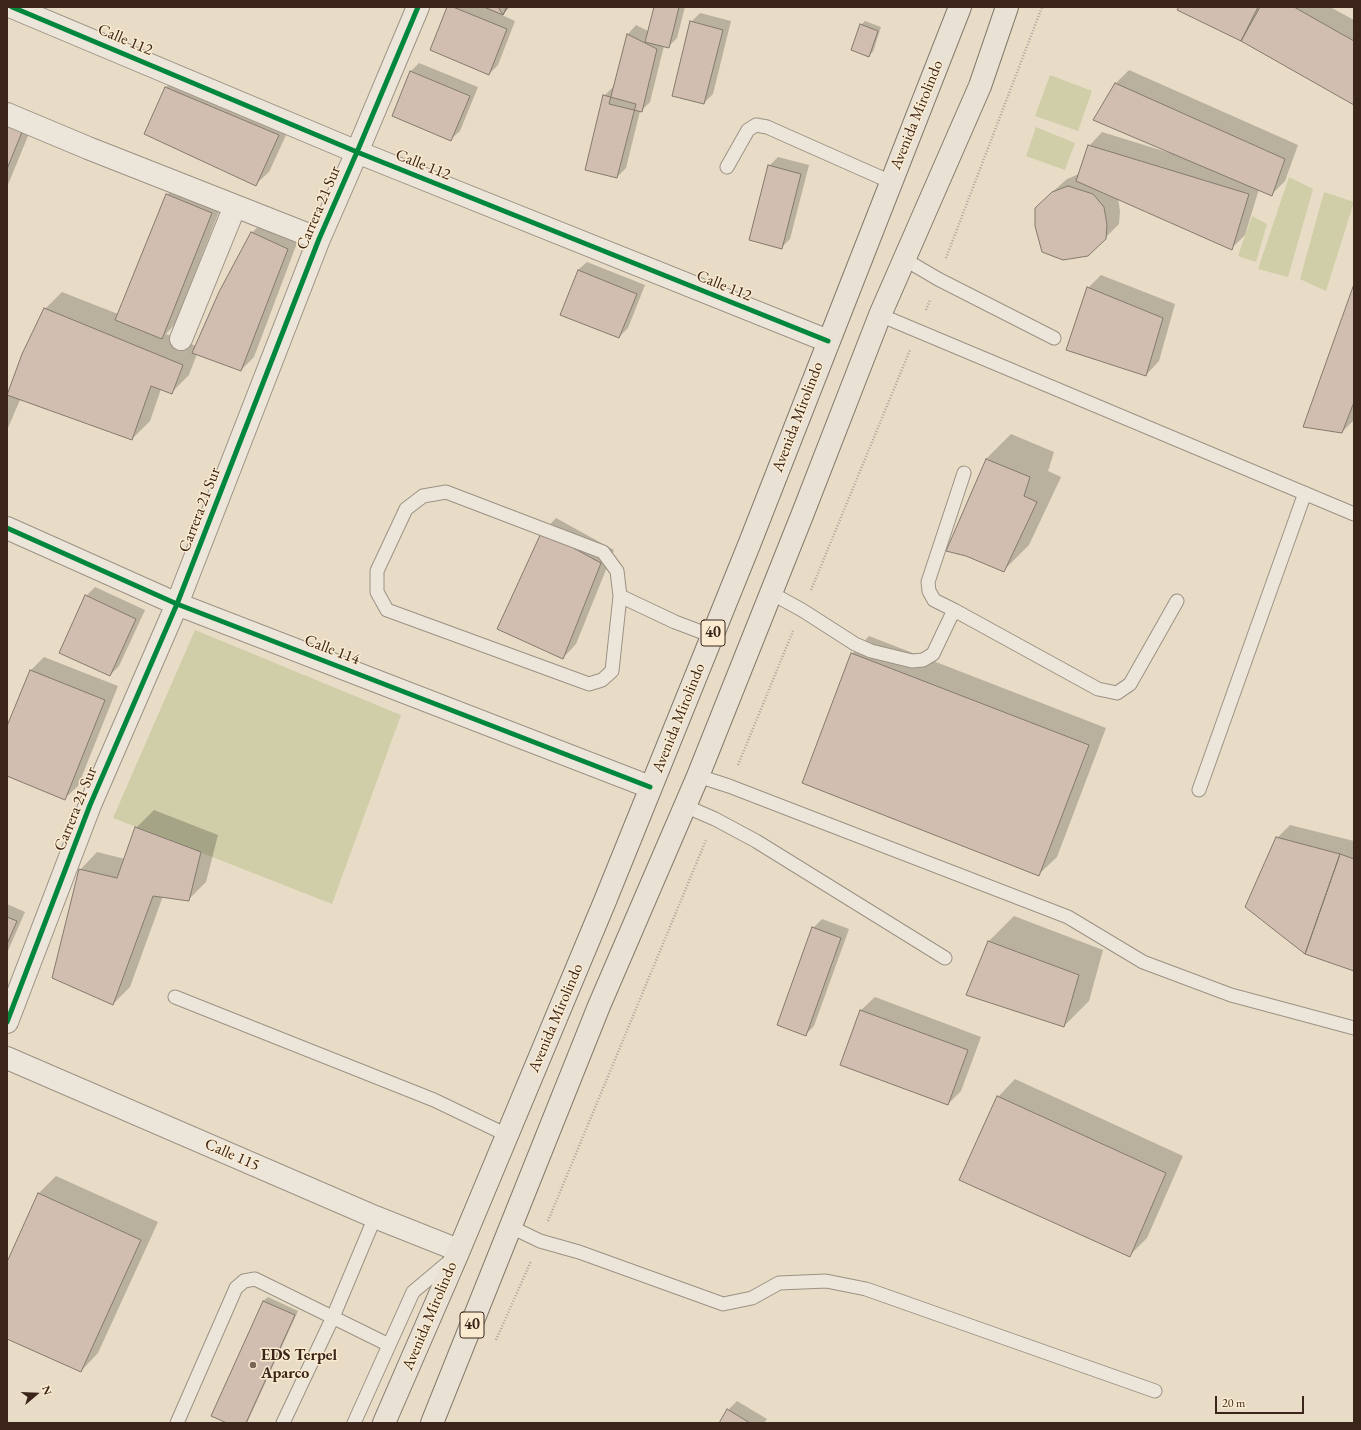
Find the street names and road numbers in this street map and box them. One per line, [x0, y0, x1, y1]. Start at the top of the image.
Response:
street label: Calle 112 [95, 20, 155, 60]
street label: Avenida Mirolindo [886, 57, 948, 173]
street label: Calle 112 [393, 145, 453, 185]
street label: Carrera 21 Sur [293, 163, 345, 253]
street label: Calle 112 [694, 266, 754, 306]
street label: Avenida Mirolindo [768, 359, 828, 475]
street label: Carrera 21 Sur [175, 465, 225, 555]
road number: 40 [701, 620, 725, 646]
street label: Calle 114 [302, 631, 362, 669]
street label: Avenida Mirolindo [648, 660, 710, 776]
street label: Carrera 21 Sur [50, 764, 102, 854]
street label: Avenida Mirolindo [524, 961, 588, 1075]
street label: Calle 115 [202, 1134, 262, 1176]
street label: Avenida Mirolindo [398, 1259, 462, 1373]
road number: 40 [460, 1312, 484, 1338]

